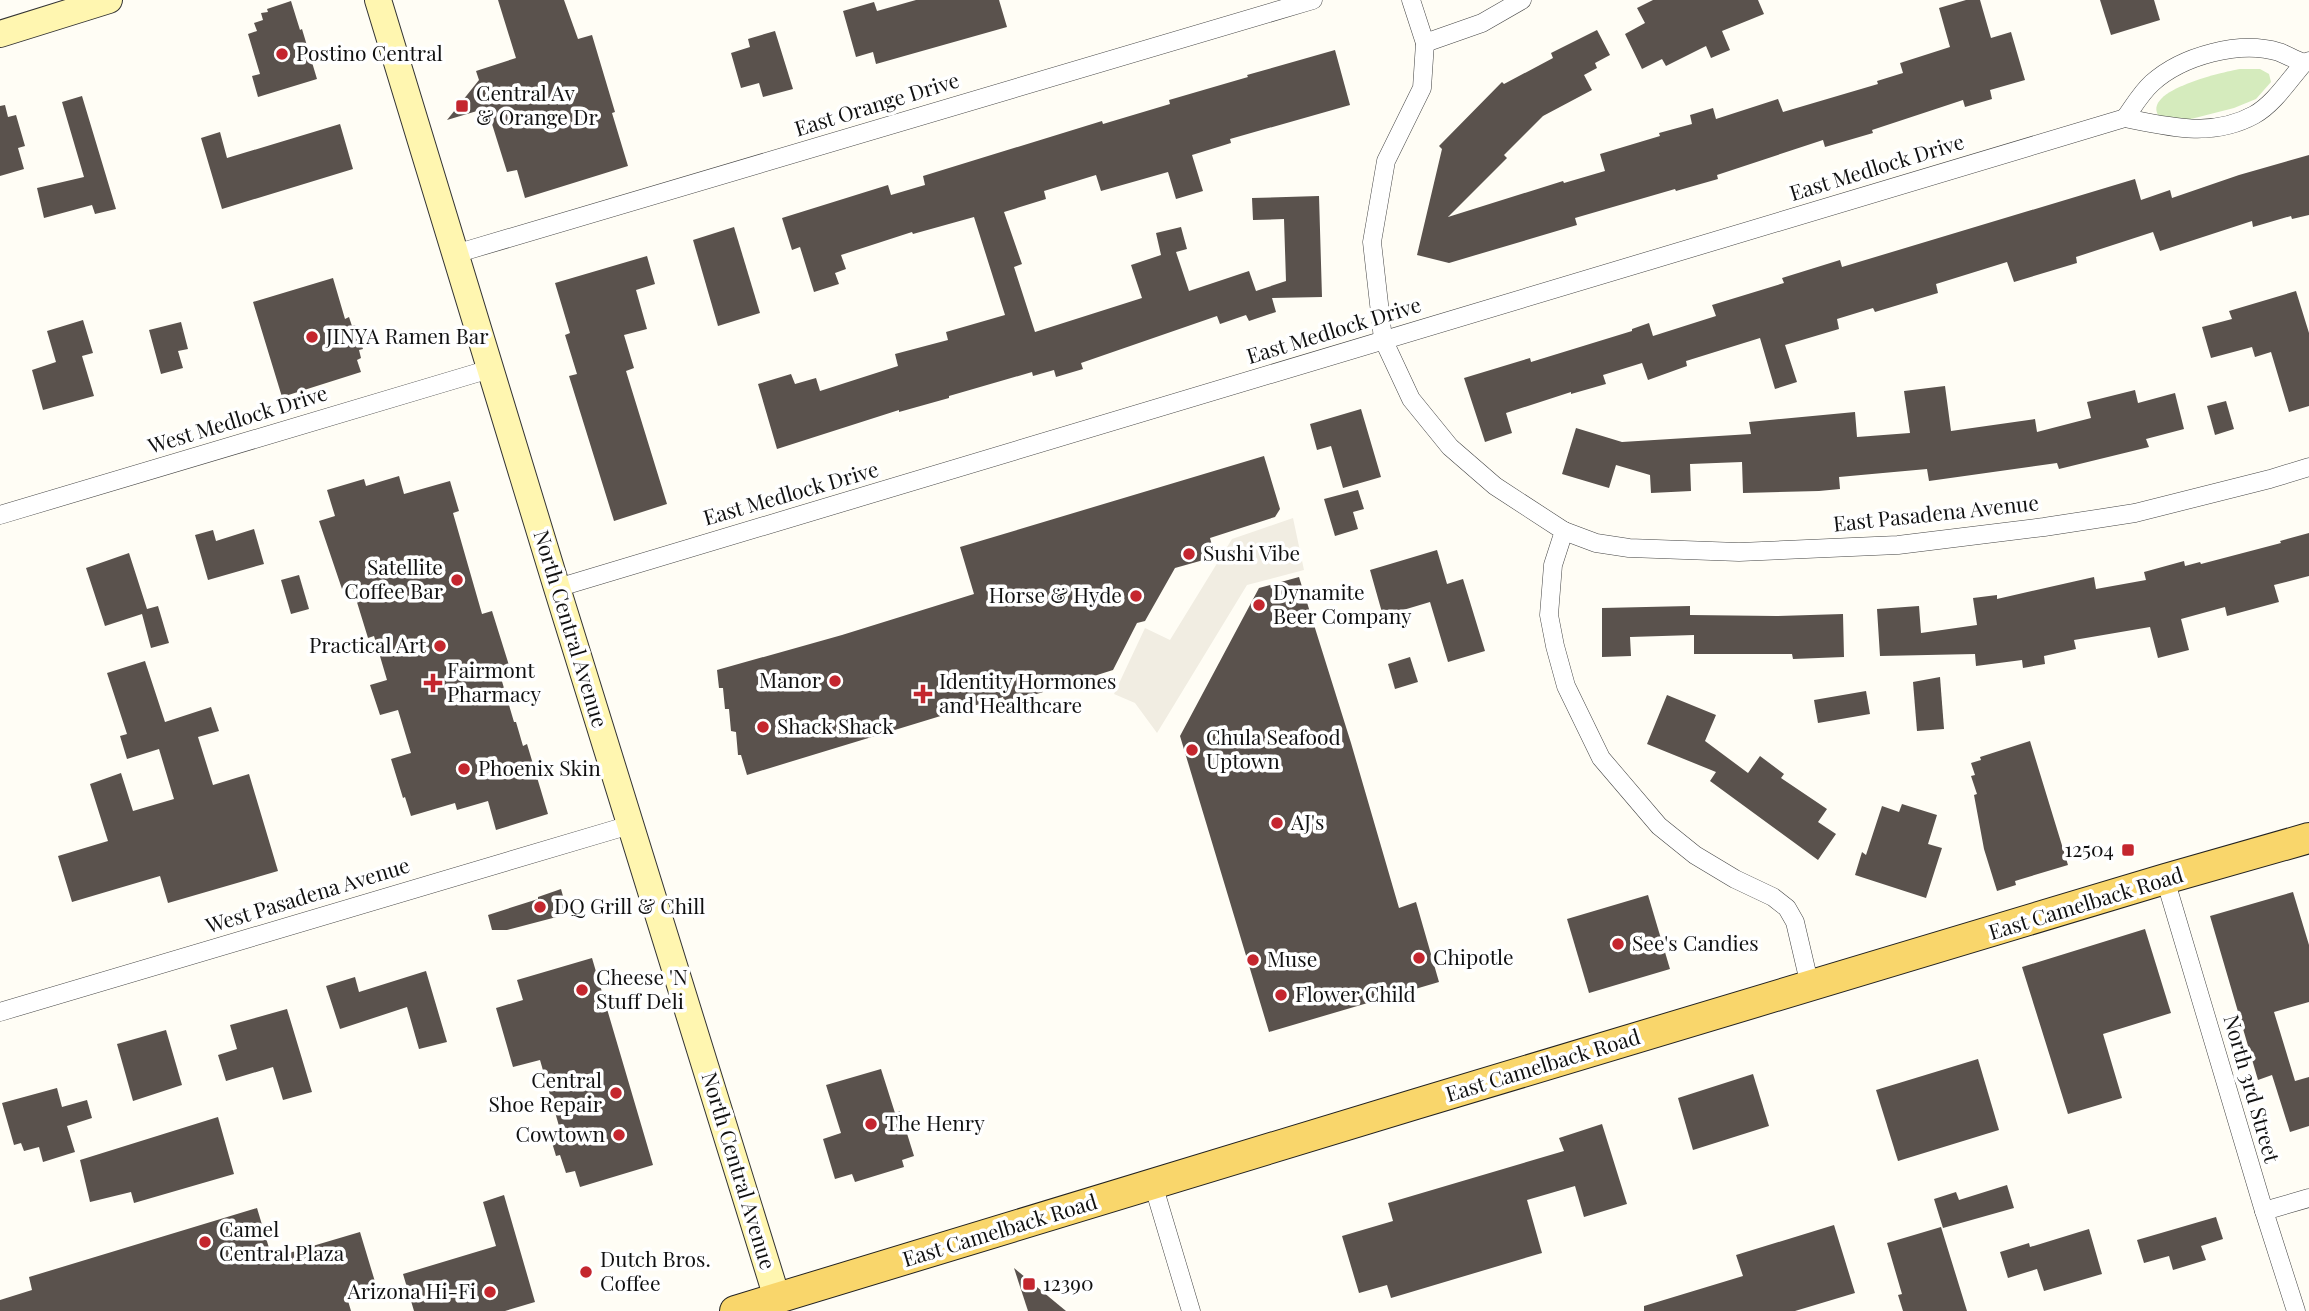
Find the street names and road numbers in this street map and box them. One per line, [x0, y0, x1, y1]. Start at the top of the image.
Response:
street label: East Orange Drive [791, 65, 962, 141]
street label: East Medlock Drive [1786, 126, 1967, 206]
street label: East Medlock Drive [1243, 289, 1424, 369]
street label: West Medlock Drive [143, 378, 330, 459]
street label: East Medlock Drive [700, 454, 881, 530]
street label: East Pasadena Avenue [1832, 487, 2040, 537]
street label: North Central Avenue [529, 526, 615, 731]
street label: West Pasadena Avenue [201, 850, 413, 939]
street label: East Camelback Road [1985, 859, 2186, 945]
street label: North 3rd Street [2218, 1011, 2288, 1166]
street label: East Camelback Road [1442, 1021, 1643, 1107]
street label: North Central Avenue [697, 1068, 783, 1273]
street label: East Camelback Road [899, 1186, 1100, 1272]

